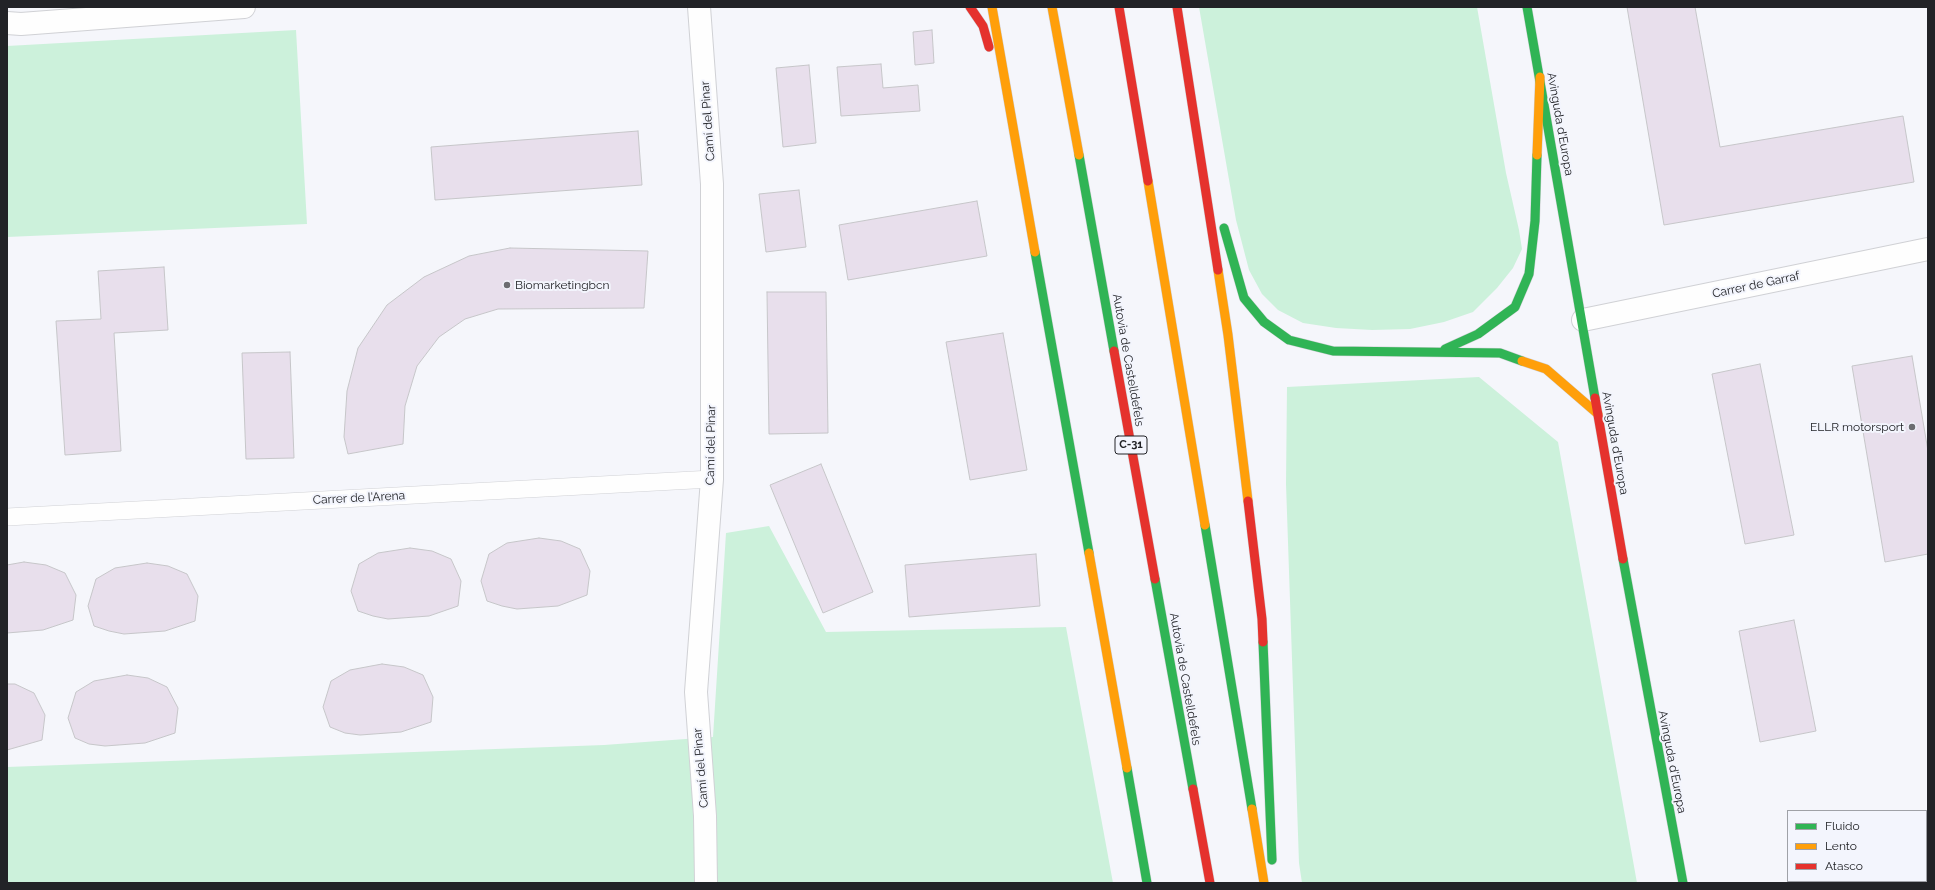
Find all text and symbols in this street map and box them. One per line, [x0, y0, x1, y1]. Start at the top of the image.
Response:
street label: Avinguda d'Europa [1544, 71, 1576, 177]
street label: Camí del Pinar [698, 81, 718, 161]
street label: Carrer de Garraf [1711, 269, 1801, 301]
place label: Biomarketingbcn [515, 278, 610, 292]
marker: Biomarketingbcn [502, 280, 512, 290]
street label: Autovia de Castelldefels [1109, 293, 1147, 427]
street label: Avinguda d'Europa [1599, 390, 1631, 496]
street label: Camí del Pinar [703, 405, 719, 485]
place label: ELLR motorsport [1810, 420, 1904, 434]
marker: ELLR motorsport [1907, 422, 1917, 432]
road number: C-31 [1115, 436, 1147, 454]
street label: Carrer de l'Arena [313, 488, 405, 508]
street label: Autovia de Castelldefels [1166, 612, 1204, 746]
street label: Avinguda d'Europa [1655, 709, 1689, 815]
street label: Camí del Pinar [690, 727, 712, 809]
legend [1787, 810, 1927, 882]
text: Fluido [1825, 819, 1860, 833]
text: Lento [1825, 839, 1857, 853]
text: Atasco [1825, 859, 1863, 873]

